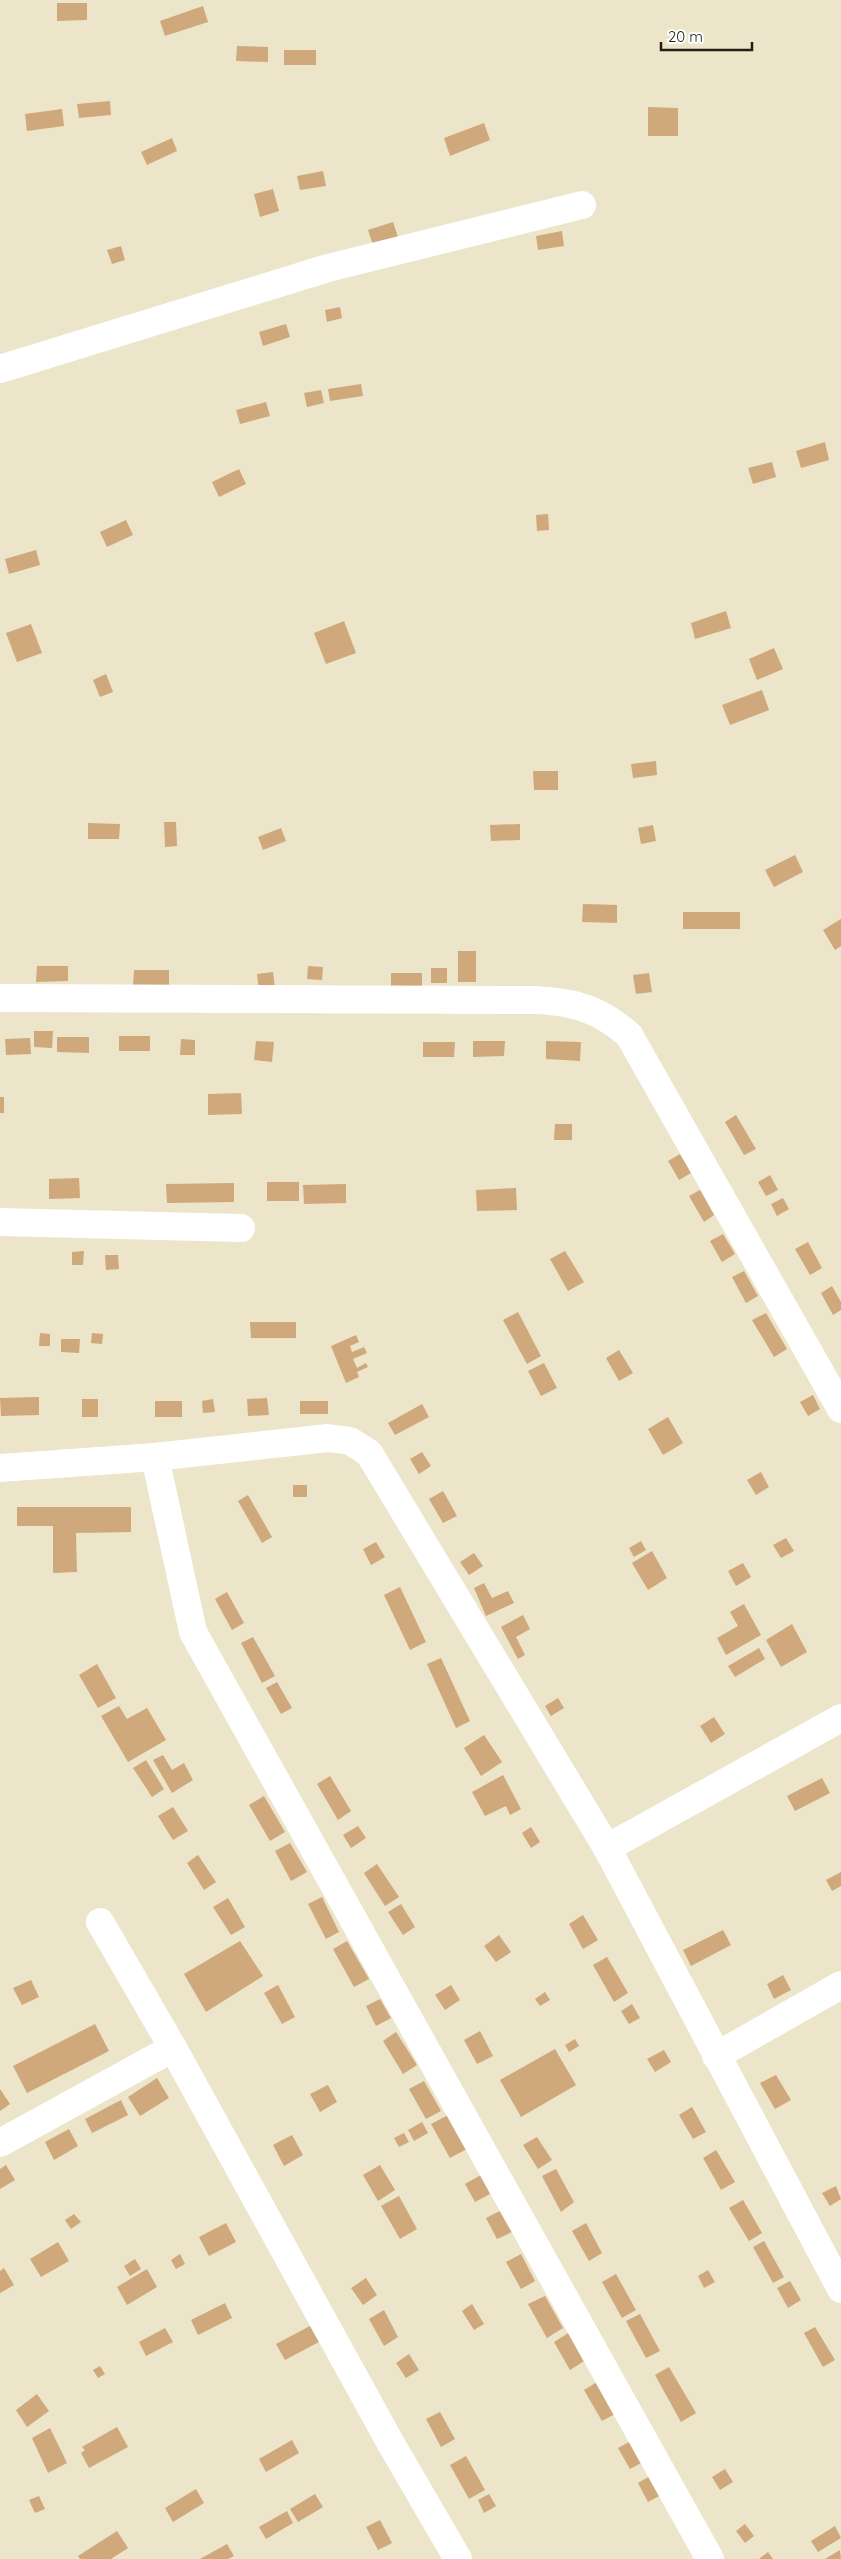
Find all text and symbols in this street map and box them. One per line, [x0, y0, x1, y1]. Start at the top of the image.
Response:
scale bar [661, 20, 752, 52]
text: 20 m [668, 27, 703, 46]

